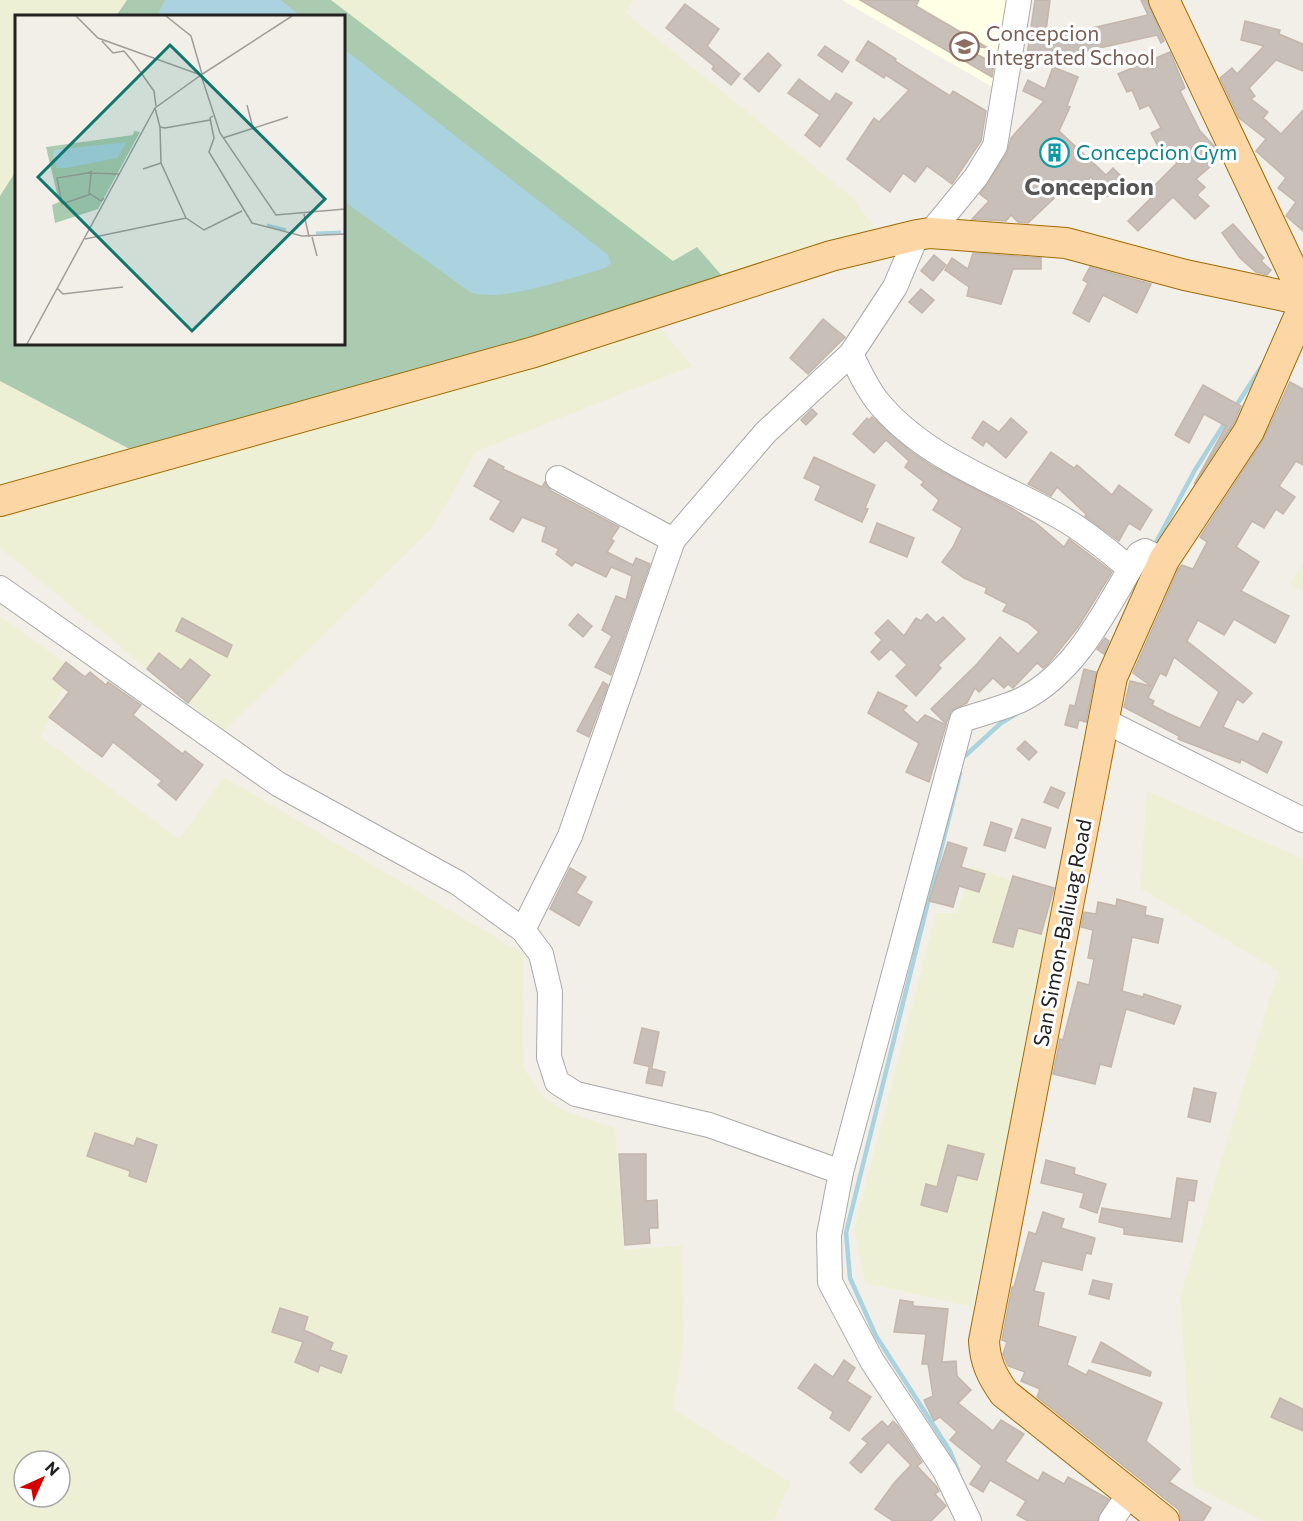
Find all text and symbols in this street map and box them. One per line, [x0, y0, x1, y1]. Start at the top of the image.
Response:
inset map [15, 15, 345, 345]
place label: Concepcion Integrated School [986, 20, 1155, 69]
school or university icon: Concepcion Integrated School [949, 30, 981, 62]
building icon: Concepcion Gym [1039, 137, 1071, 169]
place label: Concepcion Gym [1076, 139, 1237, 164]
district label: Concepcion [1024, 171, 1154, 200]
street label: San Simon-Baliuag Road [1027, 817, 1096, 1049]
north arrow [12, 1449, 72, 1509]
text: N [42, 1457, 64, 1479]

